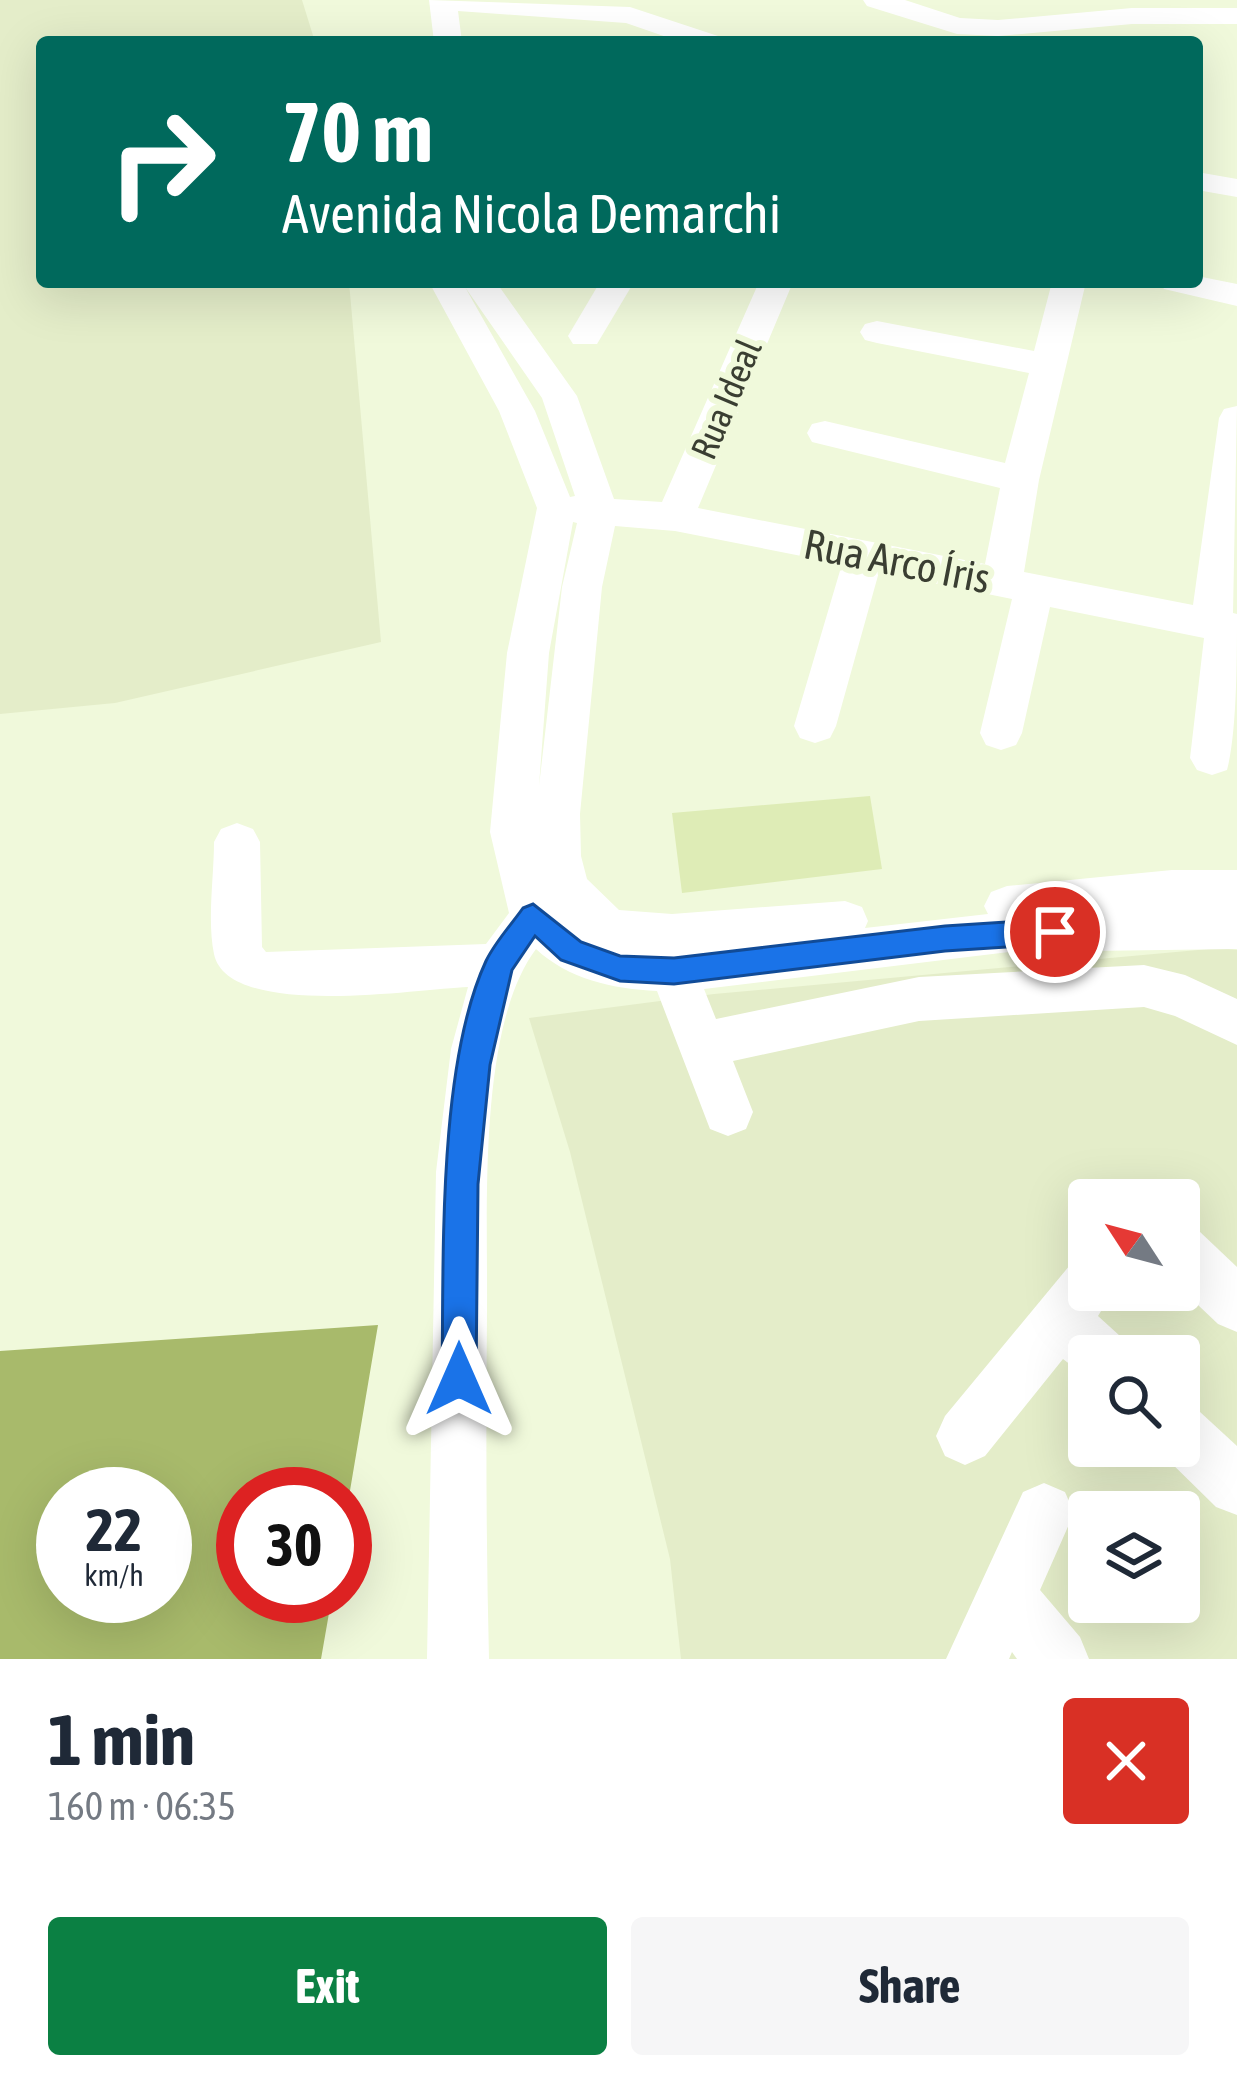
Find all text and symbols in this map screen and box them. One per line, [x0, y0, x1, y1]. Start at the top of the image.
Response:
icon: right [84, 84, 240, 240]
text: 70 m [282, 84, 433, 180]
text: Avenida Nicola Demarchi [282, 183, 781, 244]
street label: Rua Ideal [682, 332, 770, 465]
street label: Rua Arco Íris [800, 519, 994, 603]
pin [1004, 881, 1106, 983]
icon: arrive [1022, 899, 1088, 965]
north arrow [1068, 1179, 1200, 1311]
map controls [1068, 1179, 1200, 1623]
position arrow [396, 1316, 522, 1442]
button: search [1068, 1335, 1200, 1467]
speed limit sign: 30 [216, 1467, 372, 1623]
button: layers [1068, 1491, 1200, 1623]
text: 22 [86, 1495, 142, 1564]
text: km/h [84, 1558, 144, 1592]
text: 1 min [48, 1698, 195, 1780]
button: close [1063, 1698, 1189, 1824]
text: 160 m · 06:35 [48, 1784, 236, 1828]
button: Exit [48, 1917, 607, 2055]
button: Share [631, 1917, 1189, 2055]

